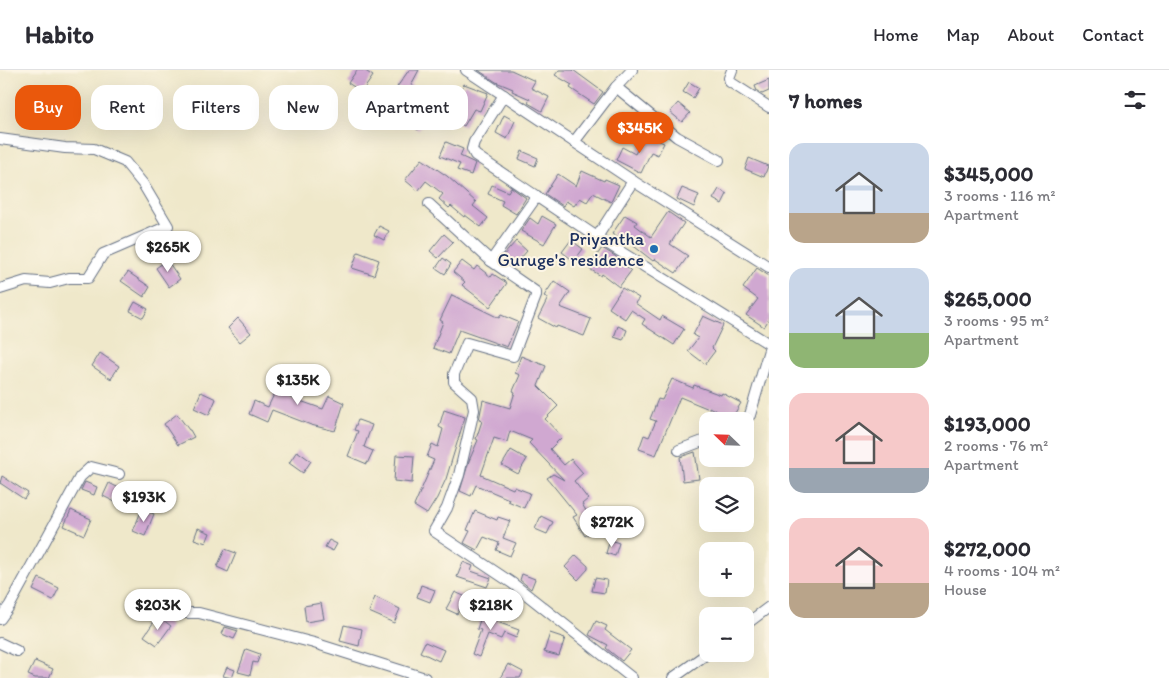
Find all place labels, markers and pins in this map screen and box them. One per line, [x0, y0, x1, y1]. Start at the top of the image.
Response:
pin: $345K [605, 112, 675, 154]
place label: Priyantha Guruge's residence [498, 228, 645, 271]
pin: $265K [133, 230, 203, 273]
marker: Priyantha Guruge's residence [648, 243, 660, 255]
pin: $135K [263, 364, 333, 406]
pin: $193K [109, 480, 179, 523]
pin: $272K [577, 506, 647, 548]
pin: $203K [123, 588, 193, 631]
pin: $218K [456, 588, 526, 631]

